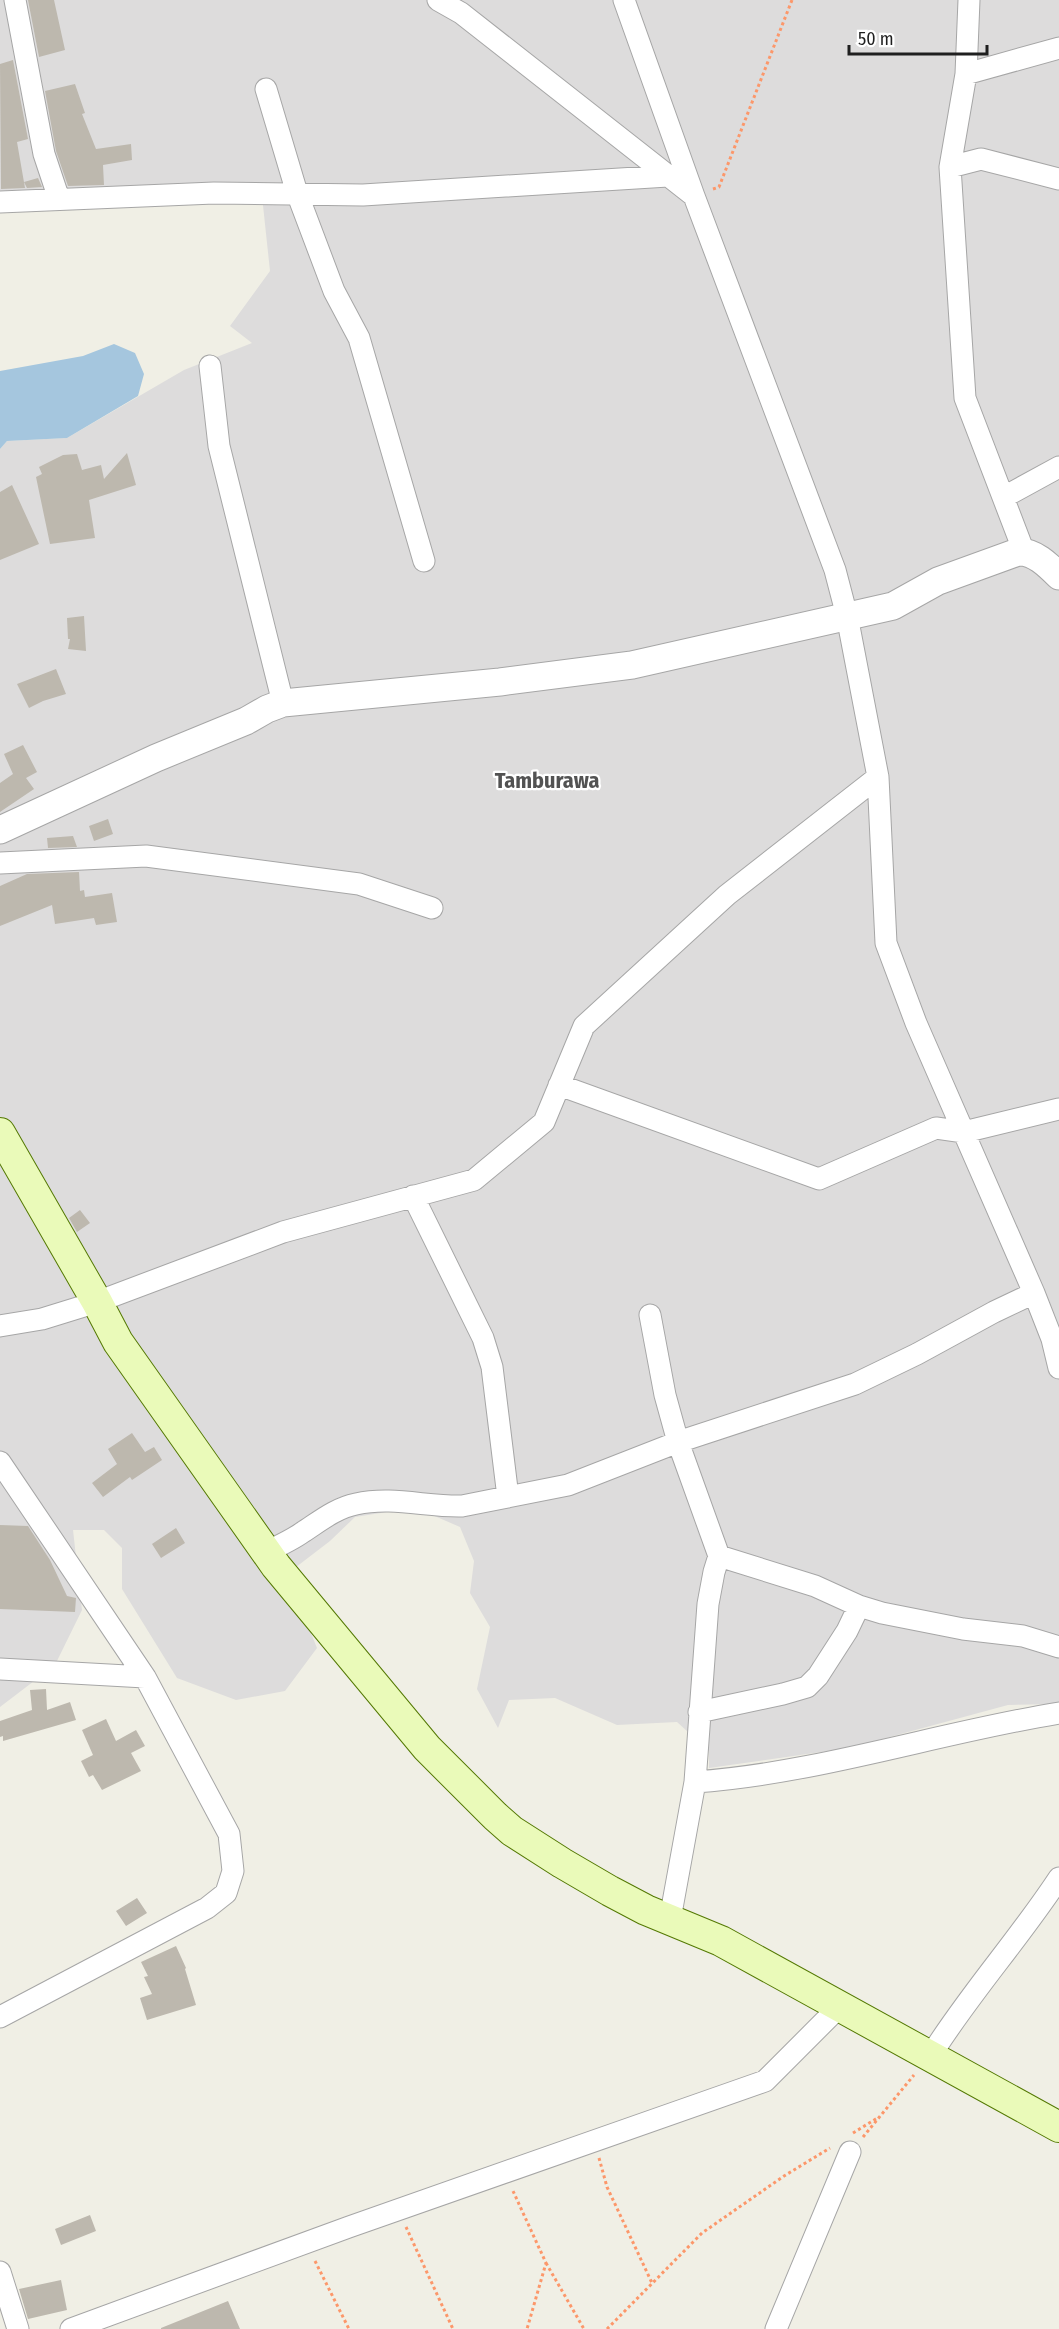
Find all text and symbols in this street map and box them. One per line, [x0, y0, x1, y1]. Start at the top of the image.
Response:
scale bar [849, 18, 987, 56]
text: 50 m [858, 28, 894, 50]
district label: Tamburawa [495, 767, 599, 794]

